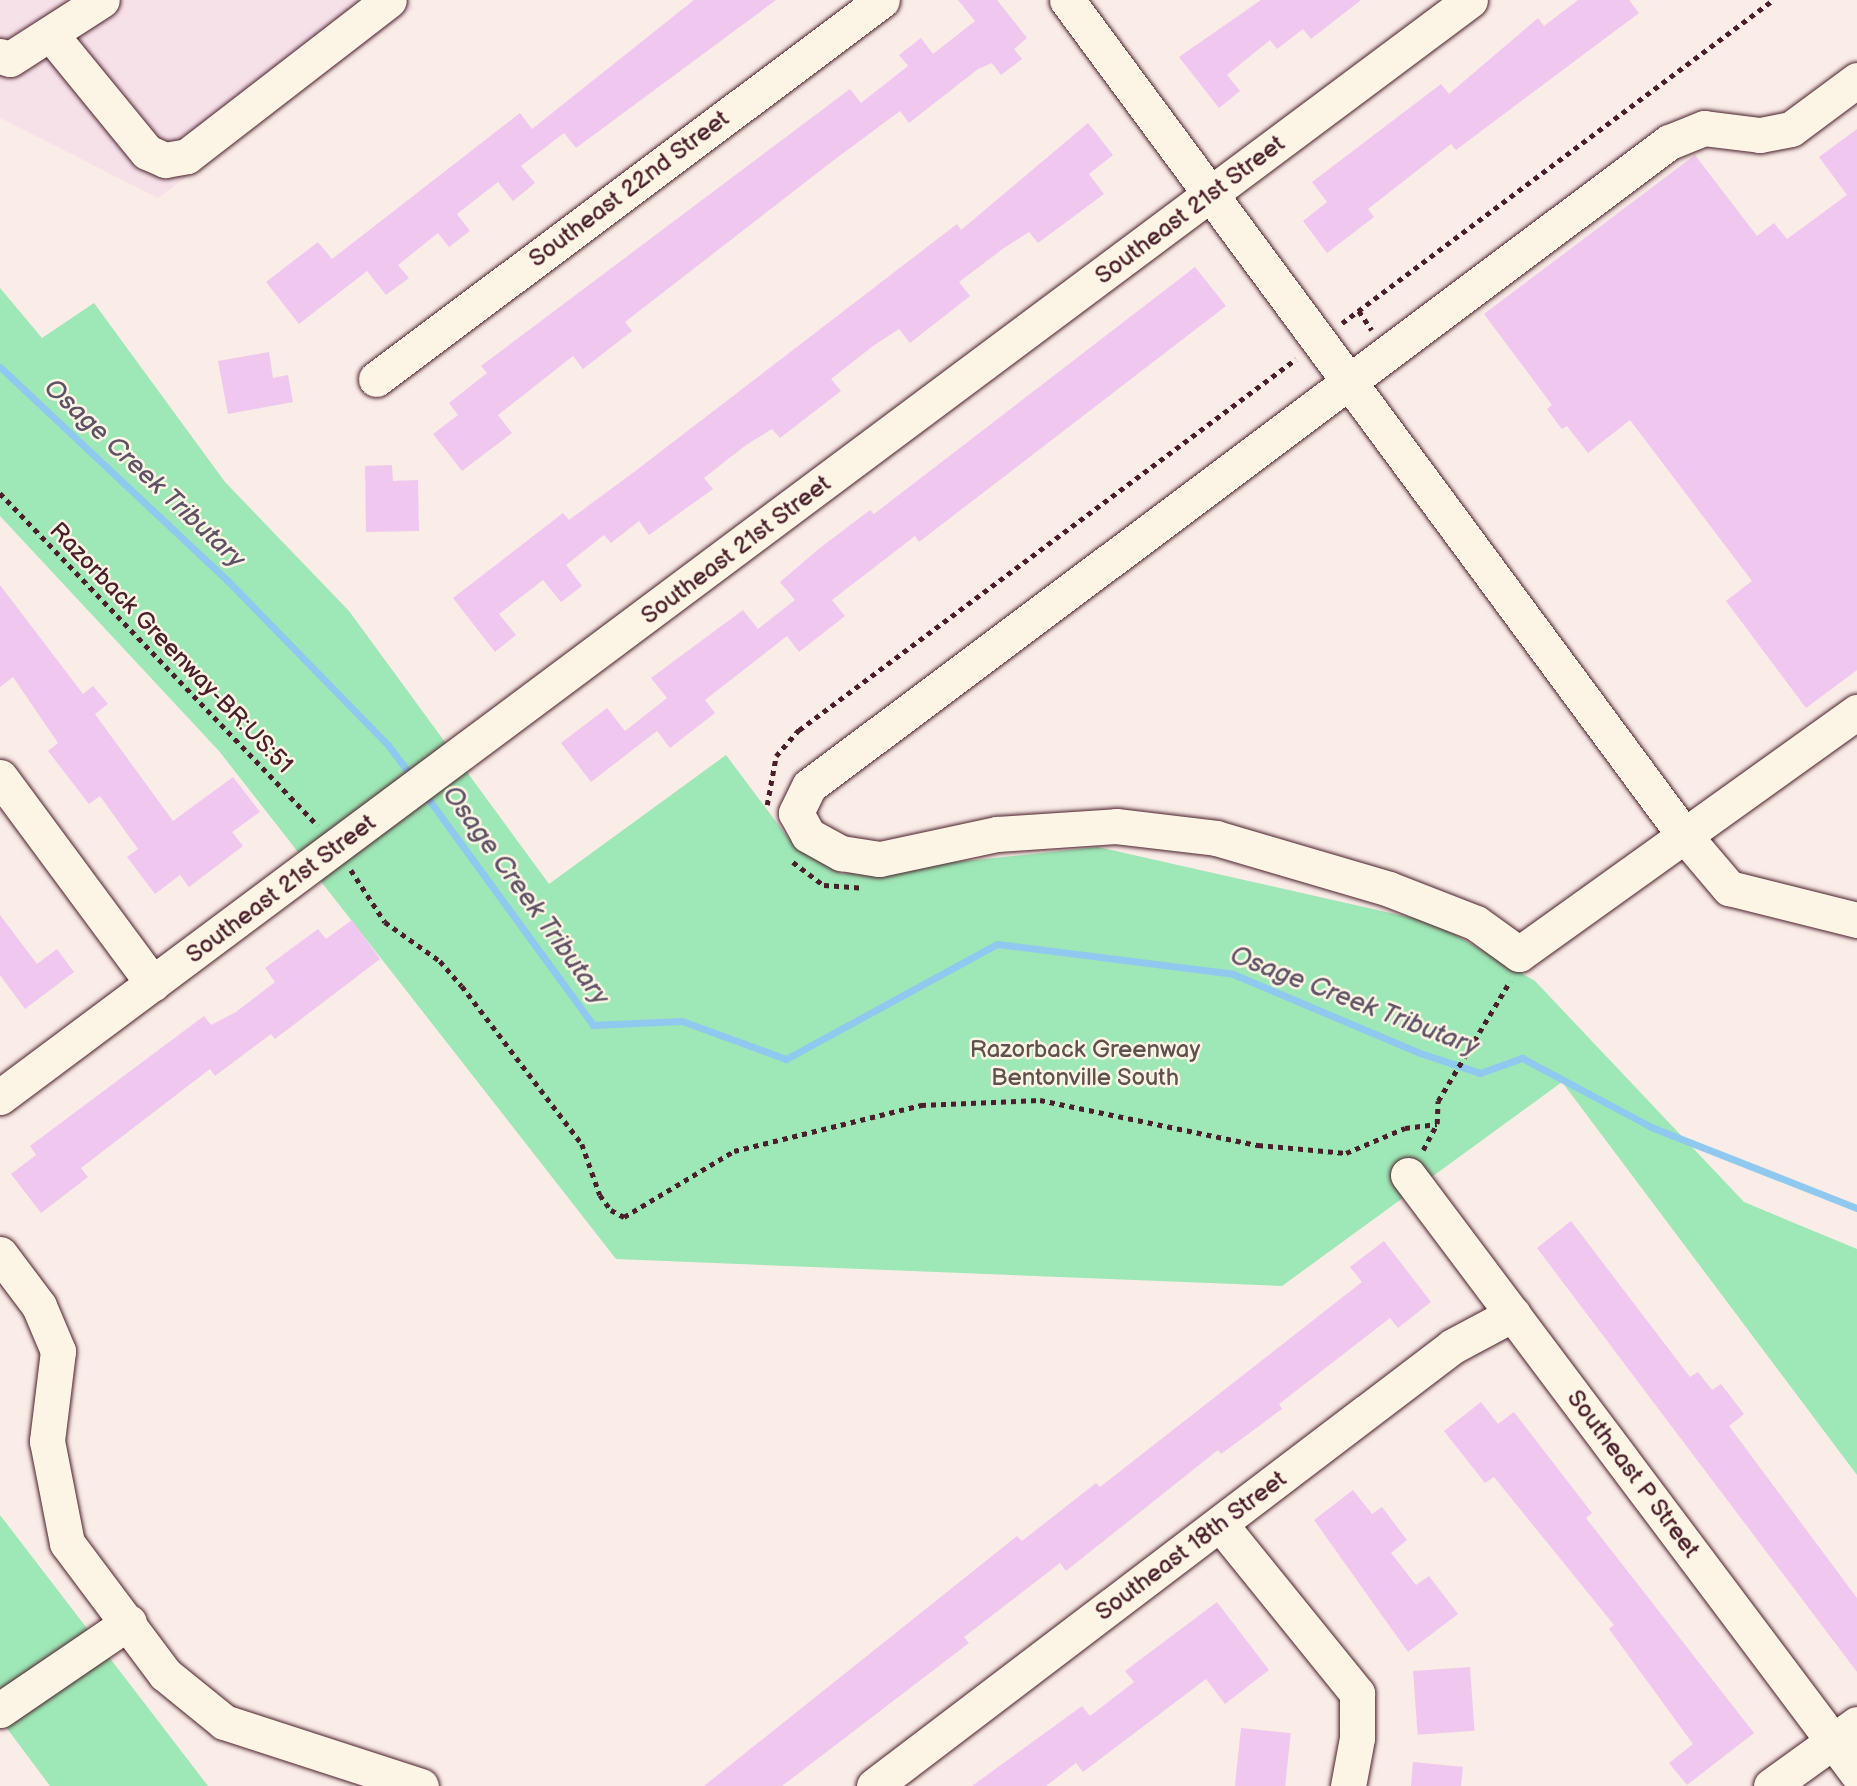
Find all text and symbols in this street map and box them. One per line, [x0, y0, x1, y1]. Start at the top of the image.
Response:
street label: Southeast 22nd Street [523, 104, 735, 274]
street label: Southeast 21st Street [1089, 129, 1291, 291]
water label: Osage Creek Tributary [37, 372, 251, 576]
street label: Southeast 21st Street [635, 469, 837, 631]
street label: Razorback Greenway-BR:US:51 [43, 517, 299, 779]
water label: Osage Creek Tributary [435, 780, 615, 1012]
street label: Southeast 21st Street [180, 808, 382, 970]
water label: Osage Creek Tributary [1225, 940, 1483, 1064]
park label: Razorback Greenway Bentonville South [970, 1036, 1200, 1092]
street label: Southeast P Street [1560, 1384, 1706, 1564]
street label: Southeast 18th Street [1090, 1465, 1292, 1627]

